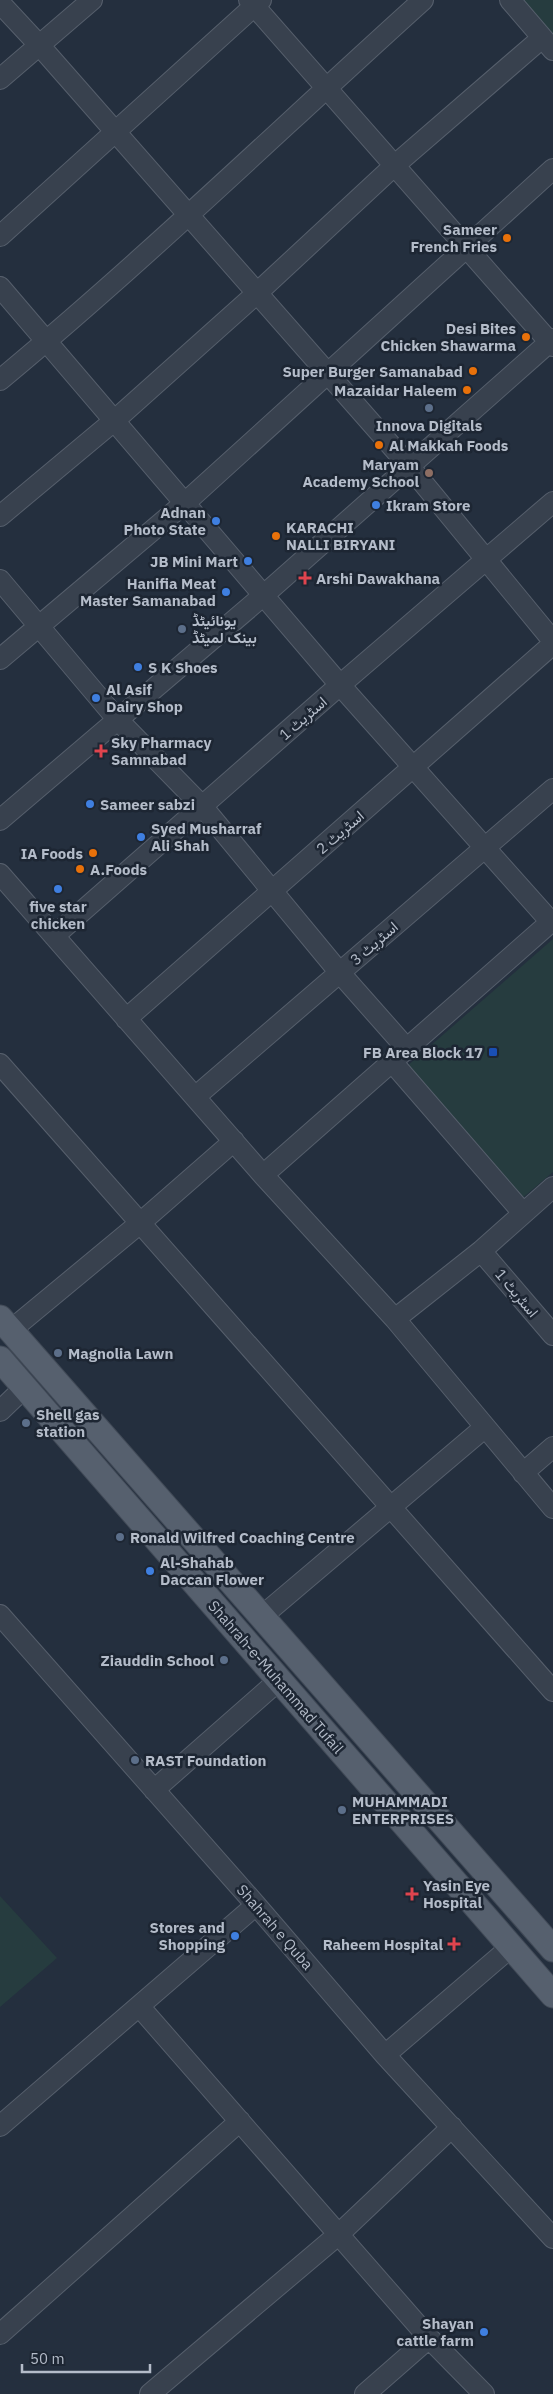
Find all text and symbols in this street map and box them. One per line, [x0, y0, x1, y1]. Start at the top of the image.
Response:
place label: Sameer French Fries [410, 220, 497, 256]
marker: Sameer French Fries [501, 232, 513, 244]
place label: Desi Bites Chicken Shawarma [380, 319, 516, 355]
marker: Desi Bites Chicken Shawarma [520, 331, 532, 343]
place label: Super Burger Samanabad [282, 362, 463, 381]
marker: Super Burger Samanabad [467, 365, 479, 377]
place label: Mazaidar Haleem [334, 381, 457, 400]
marker: Mazaidar Haleem [461, 384, 473, 396]
marker: Innova Digitals [423, 402, 435, 414]
place label: Innova Digitals [376, 416, 483, 435]
place label: Al Makkah Foods [389, 436, 509, 455]
marker: Al Makkah Foods [373, 439, 385, 451]
place label: Maryam Academy School [303, 455, 419, 491]
marker: Maryam Academy School [423, 467, 435, 479]
place label: Ikram Store [386, 496, 470, 515]
marker: Ikram Store [370, 499, 382, 511]
place label: Adnan Photo State [124, 503, 206, 539]
marker: Adnan Photo State [210, 515, 222, 527]
place label: KARACHI NALLI BIRYANI [286, 518, 395, 554]
marker: KARACHI NALLI BIRYANI [270, 530, 282, 542]
place label: JB Mini Mart [150, 552, 238, 571]
marker: JB Mini Mart [242, 555, 254, 567]
place label: Arshi Dawakhana [316, 569, 441, 588]
marker: Arshi Dawakhana [298, 571, 312, 585]
place label: Hanifia Meat Master Samanabad [80, 574, 216, 610]
marker: Hanifia Meat Master Samanabad [220, 586, 232, 598]
place label: یونائیٹڈ بینک لمیٹڈ [192, 611, 257, 647]
marker: یونائیٹڈ بینک لمیٹڈ [176, 623, 188, 635]
place label: S K Shoes [148, 658, 218, 677]
marker: S K Shoes [132, 661, 144, 673]
place label: Al Asif Dairy Shop [106, 680, 183, 716]
marker: Al Asif Dairy Shop [90, 692, 102, 704]
street label: اسٹریٹ 1 [275, 692, 331, 744]
place label: Sky Pharmacy Samnabad [111, 733, 212, 769]
marker: Sky Pharmacy Samnabad [95, 745, 107, 757]
place label: Sameer sabzi [100, 795, 195, 814]
marker: Sameer sabzi [84, 798, 96, 810]
street label: اسٹریٹ 2 [312, 806, 368, 858]
place label: Syed Musharraf Ali Shah [151, 819, 262, 855]
marker: Syed Musharraf Ali Shah [135, 831, 147, 843]
place label: IA Foods [21, 844, 83, 863]
marker: IA Foods [87, 847, 99, 859]
place label: A.Foods [90, 860, 148, 879]
marker: A.Foods [74, 863, 86, 875]
marker: five star chicken [52, 883, 64, 895]
place label: five star chicken [29, 897, 87, 933]
street label: اسٹریٹ 3 [346, 917, 402, 969]
place label: FB Area Block 17 [363, 1043, 483, 1062]
marker: FB Area Block 17 [487, 1046, 499, 1058]
street label: اسٹریٹ 1 [491, 1265, 543, 1321]
place label: Magnolia Lawn [68, 1344, 173, 1363]
marker: Magnolia Lawn [52, 1347, 64, 1359]
place label: Shell gas station [36, 1405, 100, 1441]
marker: Shell gas station [20, 1417, 32, 1429]
place label: Ronald Wilfred Coaching Centre [130, 1528, 355, 1547]
marker: Ronald Wilfred Coaching Centre [114, 1531, 126, 1543]
place label: Al-Shahab Daccan Flower [160, 1553, 264, 1589]
marker: Al-Shahab Daccan Flower [144, 1565, 156, 1577]
street label: Shahrah-e-Muhammad Tufail [204, 1596, 348, 1758]
place label: Ziauddin School [101, 1651, 214, 1670]
marker: Ziauddin School [218, 1654, 230, 1666]
place label: RAST Foundation [145, 1751, 266, 1770]
marker: RAST Foundation [129, 1754, 141, 1766]
place label: MUHAMMADI ENTERPRISES [352, 1792, 454, 1828]
marker: MUHAMMADI ENTERPRISES [336, 1804, 348, 1816]
place label: Yasin Eye Hospital [423, 1876, 490, 1912]
street label: Shahrah e Quba [233, 1880, 317, 1974]
marker: Yasin Eye Hospital [405, 1887, 419, 1901]
place label: Stores and Shopping [149, 1918, 226, 1954]
marker: Stores and Shopping [229, 1930, 241, 1942]
place label: Raheem Hospital [323, 1935, 443, 1954]
marker: Raheem Hospital [447, 1937, 461, 1951]
place label: Shayan cattle farm [396, 2314, 474, 2350]
marker: Shayan cattle farm [478, 2326, 490, 2338]
scale bar [22, 2342, 150, 2374]
text: 50 m [30, 2349, 65, 2368]

